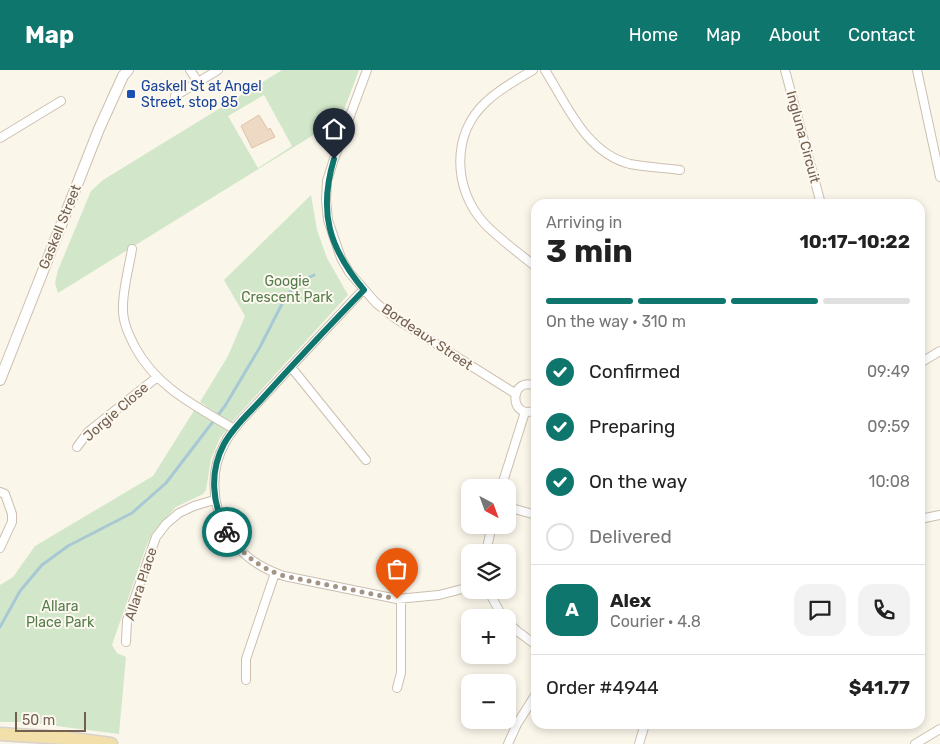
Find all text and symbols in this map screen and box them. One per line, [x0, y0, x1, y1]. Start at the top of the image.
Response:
text: Map [25, 21, 74, 49]
text: Home [629, 24, 678, 46]
text: Map [706, 24, 741, 46]
text: About [769, 24, 820, 46]
text: Contact [848, 24, 915, 46]
place label: Gaskell St at Angel Street, stop 85 [141, 78, 262, 111]
marker: Gaskell St at Angel Street, stop 85 [125, 88, 137, 100]
street label: Ingluna Circuit [782, 89, 824, 186]
pin [313, 108, 355, 159]
icon: home [320, 115, 348, 143]
street label: Gaskell Street [35, 182, 85, 272]
text: Arriving in [546, 213, 622, 232]
text: 10:17–10:22 [799, 230, 910, 253]
text: 3 min [546, 232, 633, 270]
park label: Googie Crescent Park [241, 273, 334, 306]
street label: Bordeaux Street [378, 300, 476, 374]
text: On the way · 310 m [546, 312, 686, 331]
icon: check [546, 358, 574, 386]
text: Confirmed [589, 360, 680, 383]
text: 09:49 [867, 362, 910, 381]
street label: Jorgie Close [80, 379, 152, 445]
icon: check [546, 413, 574, 441]
text: Preparing [589, 415, 675, 438]
text: 09:59 [867, 417, 910, 436]
icon: check [546, 468, 574, 496]
text: On the way [589, 470, 687, 493]
text: 10:08 [869, 472, 910, 491]
north arrow [461, 479, 516, 534]
map controls [461, 479, 516, 729]
courier [202, 507, 252, 557]
icon: bike [213, 518, 241, 546]
text: Delivered [589, 525, 672, 548]
button: layers [461, 544, 516, 599]
street label: Allara Place [121, 545, 161, 623]
pin [376, 548, 418, 599]
icon: bag [383, 555, 411, 583]
button: chat [794, 584, 846, 636]
button: phone [858, 584, 910, 636]
text: Alex [610, 589, 651, 612]
park label: Allara Place Park [26, 598, 95, 631]
text: A [565, 598, 579, 621]
button: + [461, 609, 516, 664]
text: Courier · 4.8 [610, 612, 701, 631]
button: − [461, 674, 516, 729]
text: Order #4944 [546, 676, 659, 699]
text: $41.77 [849, 676, 910, 699]
scale bar [15, 709, 86, 732]
text: 50 m [22, 712, 55, 729]

